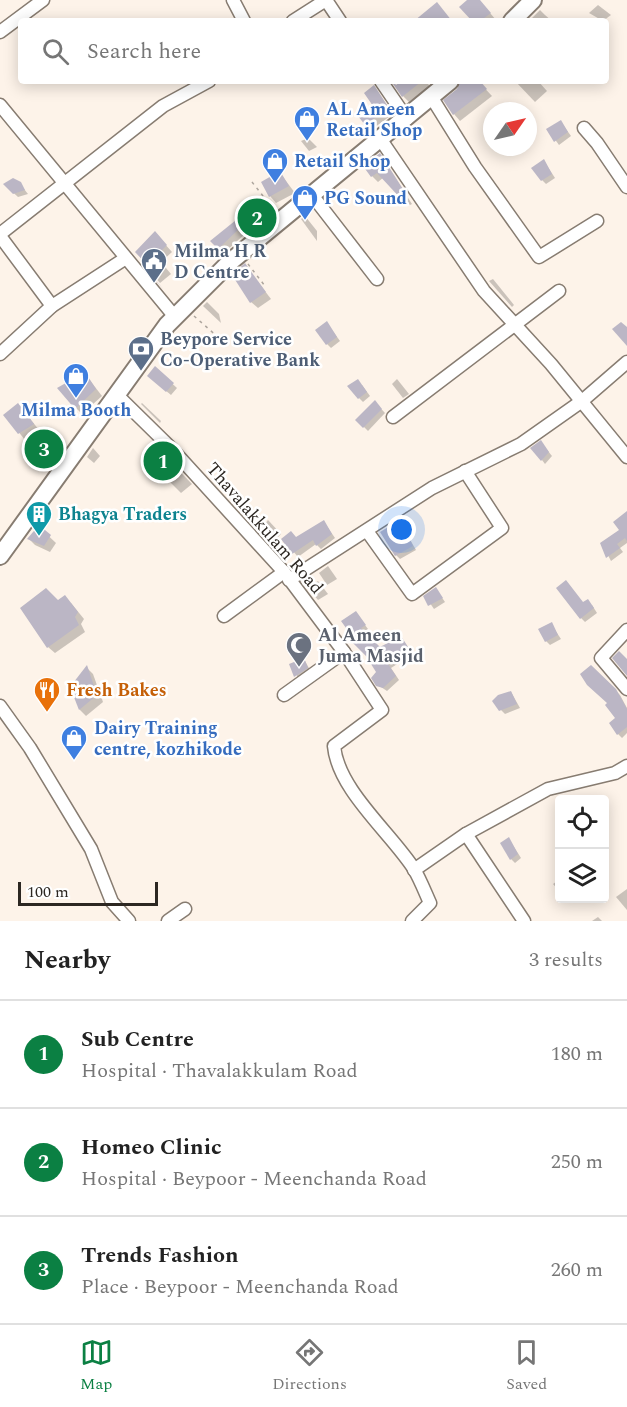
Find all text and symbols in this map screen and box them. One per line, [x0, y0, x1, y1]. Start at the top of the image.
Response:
search box [18, 18, 609, 84]
icon: search [39, 35, 72, 68]
text: Search here [87, 35, 201, 68]
place label: AL Ameen Retail Shop [326, 96, 422, 144]
north arrow [483, 102, 537, 156]
shop icon: AL Ameen Retail Shop [292, 104, 322, 142]
shop icon: Retail Shop [260, 146, 290, 184]
place label: Retail Shop [294, 148, 390, 175]
shop icon: PG Sound [290, 183, 320, 221]
place label: PG Sound [324, 185, 408, 212]
pin: 2 [238, 196, 276, 240]
place label: Milma H R D Centre [174, 238, 267, 286]
public building icon: Milma H R D Centre [139, 246, 169, 284]
place label: Beypore Service Co-Operative Bank [160, 326, 320, 374]
bank icon: Beypore Service Co-Operative Bank [126, 334, 156, 372]
shop icon: Milma Booth [61, 361, 91, 399]
place label: Milma Booth [21, 397, 131, 424]
pin: 3 [24, 426, 63, 472]
pin: 1 [144, 438, 182, 484]
street label: Thavalakkulam Road [200, 456, 330, 600]
building icon: Bhagya Traders [24, 499, 54, 537]
place label: Bhagya Traders [58, 501, 187, 528]
your location [387, 515, 416, 544]
place label: Al Ameen Juma Masjid [318, 622, 424, 670]
mosque icon: Al Ameen Juma Masjid [284, 630, 314, 668]
restaurant icon: Fresh Bakes [32, 675, 62, 713]
place label: Fresh Bakes [66, 677, 167, 704]
place label: Dairy Training centre, kozhikode [94, 715, 242, 763]
shop icon: Dairy Training centre, kozhikode [59, 723, 89, 761]
map controls [555, 795, 609, 903]
button: locate [555, 795, 609, 849]
button: layers [555, 849, 609, 903]
scale bar [18, 879, 158, 906]
text: 100 m [27, 880, 69, 904]
text: Nearby [24, 940, 110, 980]
text: 3 results [529, 945, 603, 975]
text: Sub Centre [81, 1023, 194, 1056]
text: 1 [38, 1039, 49, 1069]
text: 180 m [551, 1039, 603, 1069]
text: Hospital · Thavalakkulam Road [81, 1056, 358, 1086]
text: Homeo Clinic [81, 1131, 222, 1164]
text: 2 [38, 1147, 49, 1177]
text: 250 m [551, 1147, 603, 1177]
text: Hospital · Beypoor - Meenchanda Road [81, 1164, 427, 1194]
text: Trends Fashion [81, 1239, 239, 1272]
text: 3 [38, 1255, 49, 1285]
text: 260 m [551, 1255, 603, 1285]
text: Place · Beypoor - Meenchanda Road [81, 1272, 399, 1302]
tab: Map [80, 1336, 113, 1396]
tab: Directions [272, 1336, 347, 1396]
tab: Saved [506, 1336, 547, 1396]

